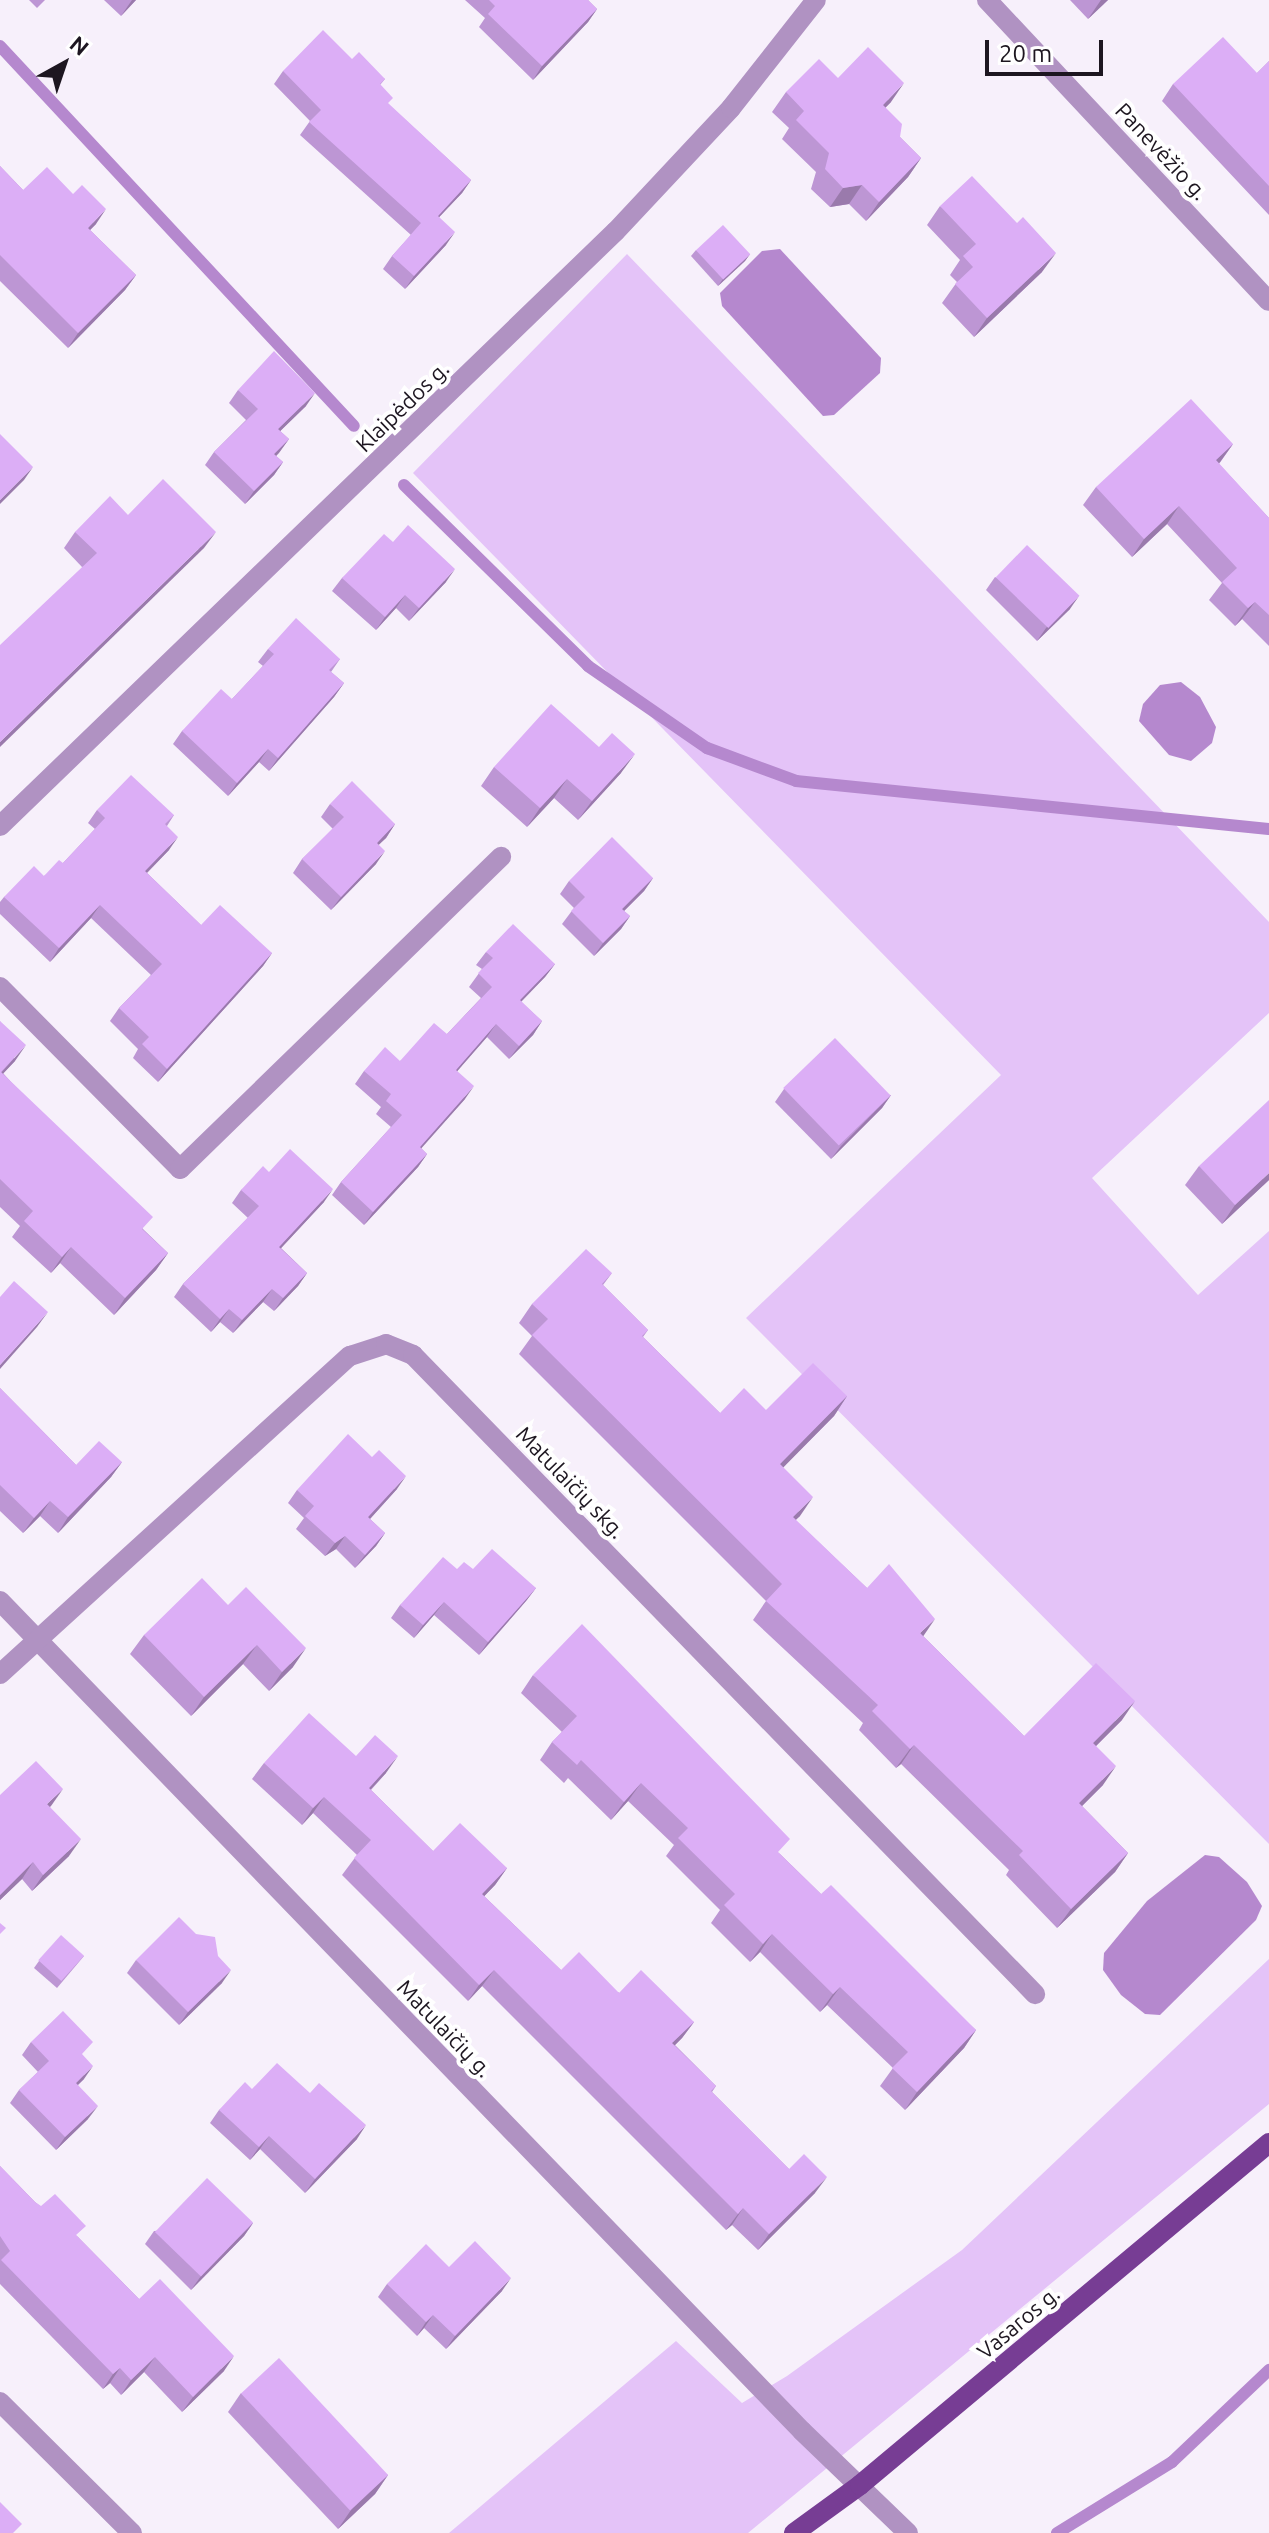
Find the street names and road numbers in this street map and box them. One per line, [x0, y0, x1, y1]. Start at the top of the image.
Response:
street label: Panevėžio g. [1110, 97, 1214, 205]
street label: Klaipėdos g. [350, 355, 454, 457]
street label: Matulaičių skg. [511, 1420, 631, 1544]
street label: Matulaičių g. [392, 1974, 498, 2082]
street label: Vasaros g. [971, 2280, 1065, 2364]

